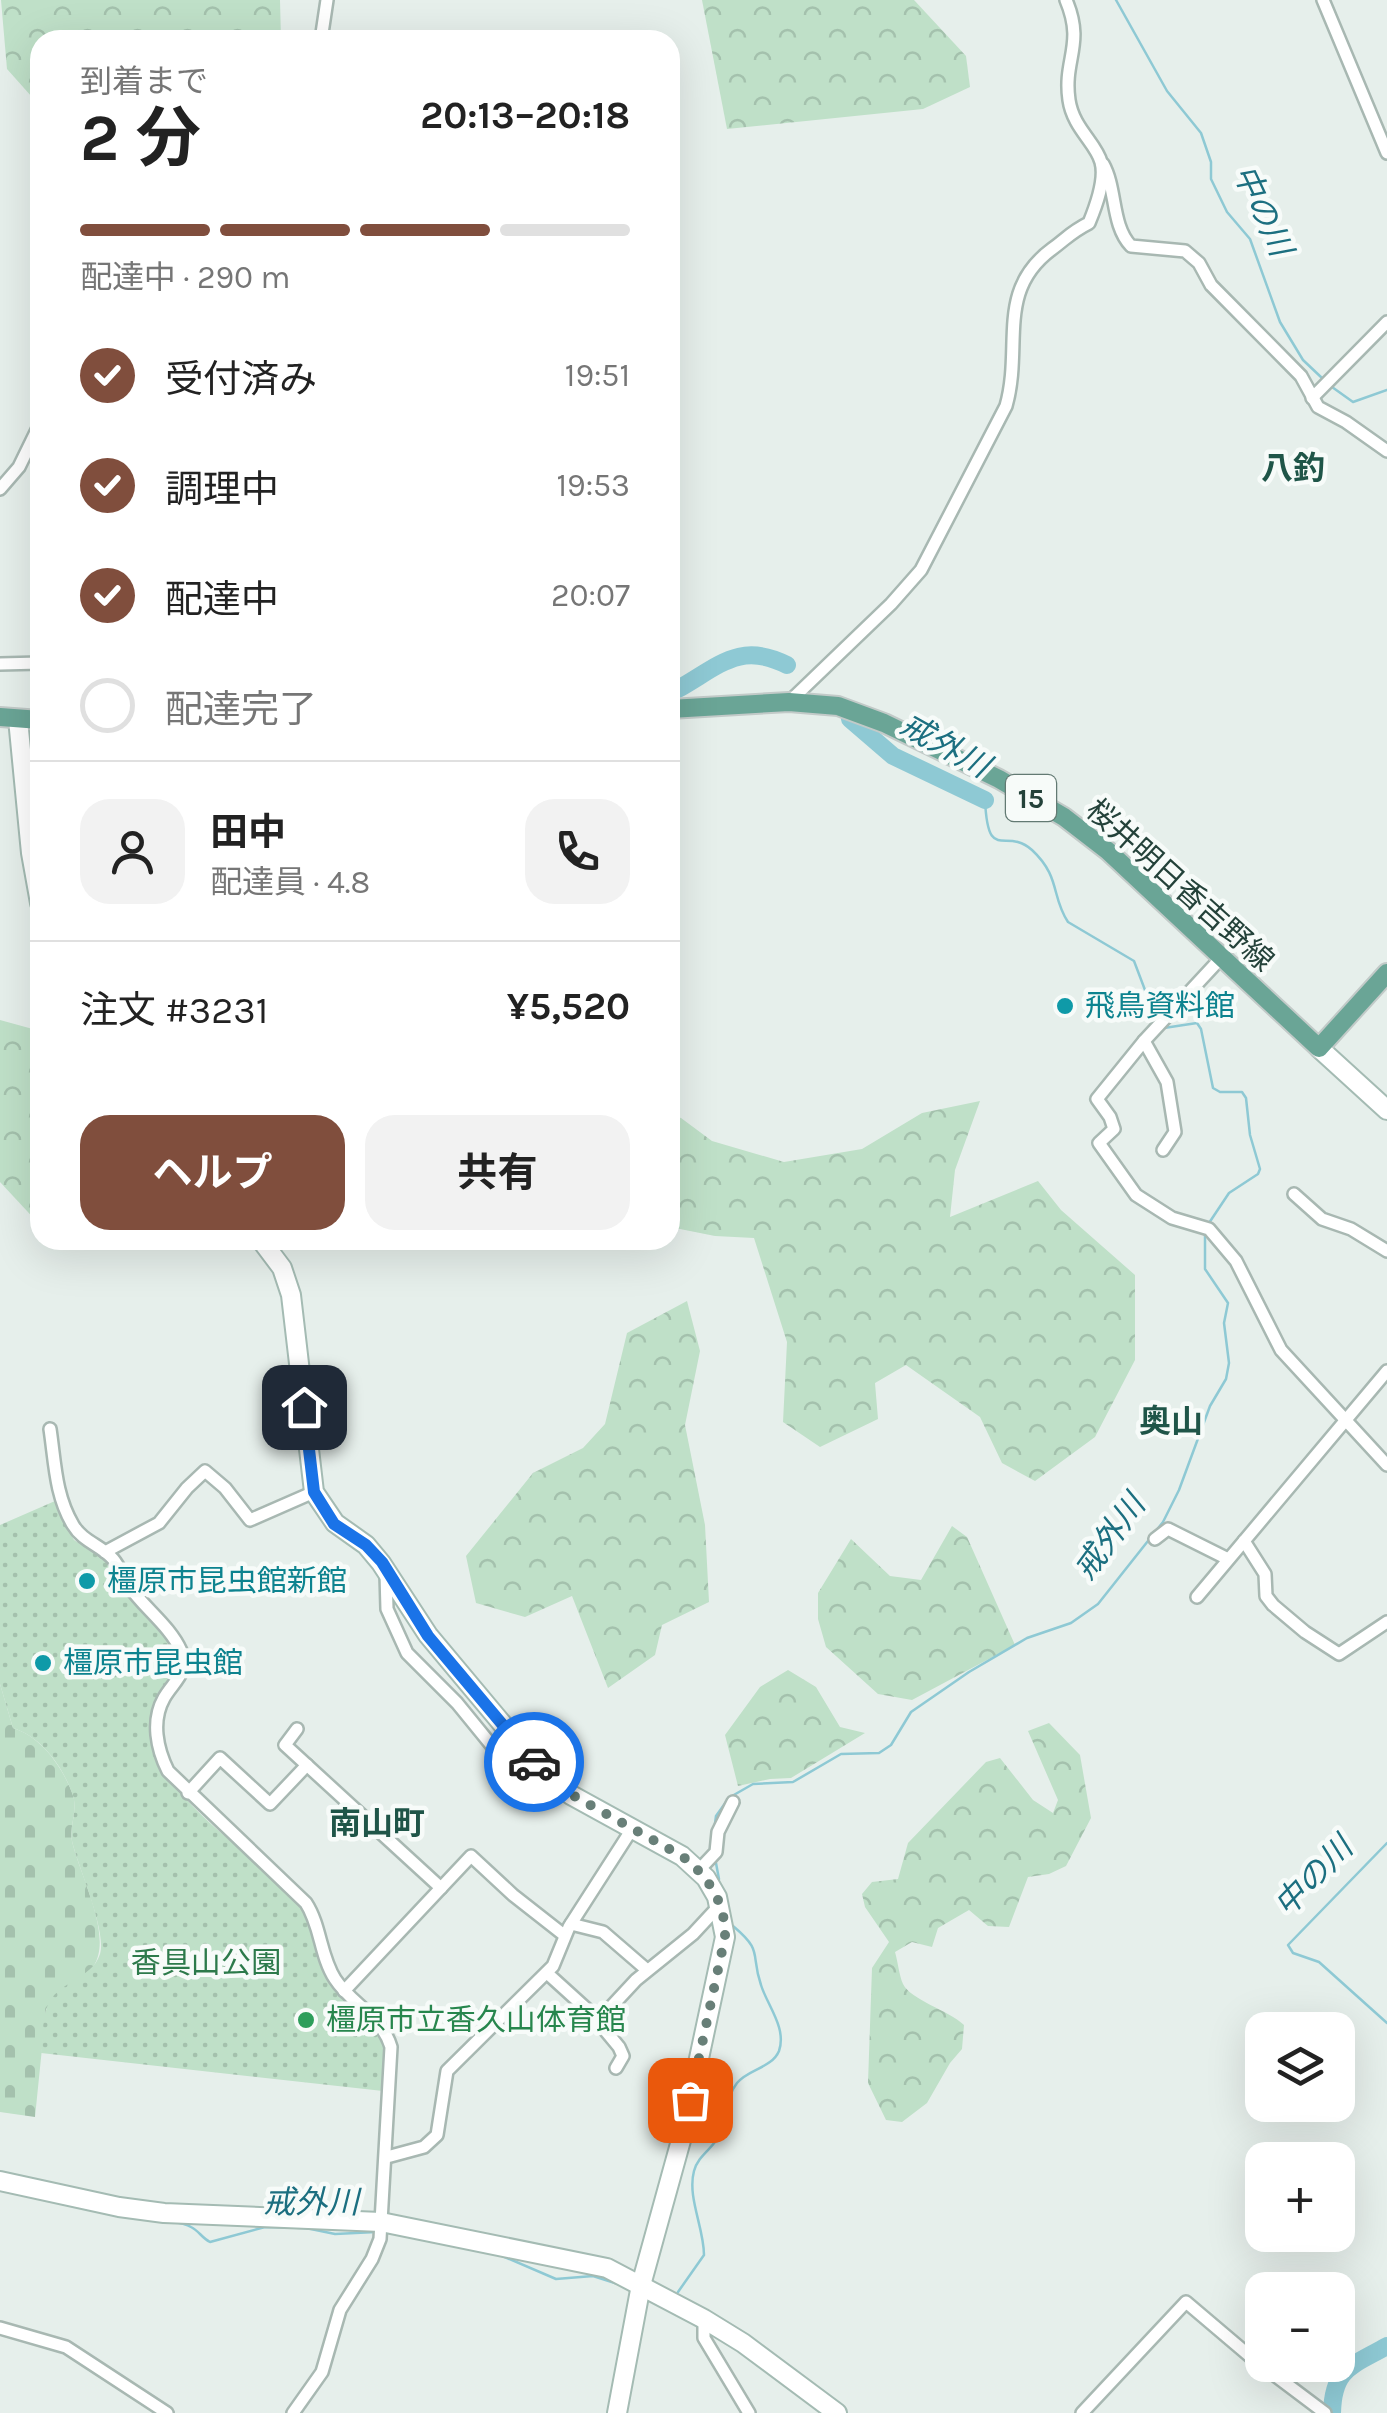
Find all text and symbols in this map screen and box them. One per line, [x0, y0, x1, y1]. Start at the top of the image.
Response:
text: 到着まで [80, 63, 208, 100]
text: 20:13–20:18 [420, 93, 630, 138]
text: 2 分 [80, 100, 201, 176]
water label: 中の川 [1225, 159, 1301, 264]
text: 配達中 · 290 m [80, 259, 291, 296]
icon: check [80, 348, 135, 403]
text: 受付済み [165, 357, 317, 402]
text: 19:51 [565, 357, 630, 394]
district label: 八釣 [1261, 450, 1325, 487]
icon: check [80, 458, 135, 513]
text: 調理中 [165, 467, 279, 512]
text: 19:53 [557, 467, 630, 504]
icon: check [80, 568, 135, 623]
text: 配達中 [165, 577, 279, 622]
text: 20:07 [551, 577, 630, 614]
text: 配達完了 [165, 687, 317, 732]
water label: 戒外川 [894, 706, 998, 786]
road number: 15 [1006, 775, 1056, 821]
street label: 桜井明日香吉野線 [1079, 791, 1281, 979]
button: person [80, 799, 185, 904]
button: phone [525, 799, 630, 904]
text: 田中 [210, 810, 286, 855]
text: 配達員 · 4.8 [210, 864, 370, 901]
text: ¥5,520 [507, 984, 630, 1029]
text: 注文 #3231 [80, 988, 268, 1033]
place label: 飛鳥資料館 [1085, 988, 1235, 1024]
marker: 飛鳥資料館 [1054, 995, 1076, 1017]
button: ヘルプ [80, 1115, 345, 1230]
button: 共有 [365, 1115, 630, 1230]
pin [262, 1365, 347, 1450]
icon: home [277, 1380, 332, 1435]
district label: 奥山 [1139, 1403, 1203, 1440]
water label: 戒外川 [1066, 1485, 1154, 1587]
place label: 橿原市昆虫館新館 [107, 1563, 347, 1599]
marker: 橿原市昆虫館新館 [76, 1570, 98, 1592]
place label: 橿原市昆虫館 [63, 1645, 243, 1681]
marker: 橿原市昆虫館 [32, 1652, 54, 1674]
courier [484, 1712, 584, 1812]
icon: car [507, 1735, 562, 1790]
district label: 南山町 [329, 1805, 425, 1842]
water label: 中の川 [1267, 1827, 1362, 1924]
park label: 香具山公園 [131, 1945, 281, 1981]
place label: 橿原市立香久山体育館 [326, 2002, 626, 2038]
marker: 橿原市立香久山体育館 [295, 2009, 317, 2031]
map controls [1245, 2012, 1355, 2382]
button: layers [1245, 2012, 1355, 2122]
pin [648, 2058, 733, 2143]
icon: bag [663, 2073, 718, 2128]
button: + [1245, 2142, 1355, 2252]
water label: 戒外川 [263, 2184, 362, 2221]
button: − [1245, 2272, 1355, 2382]

